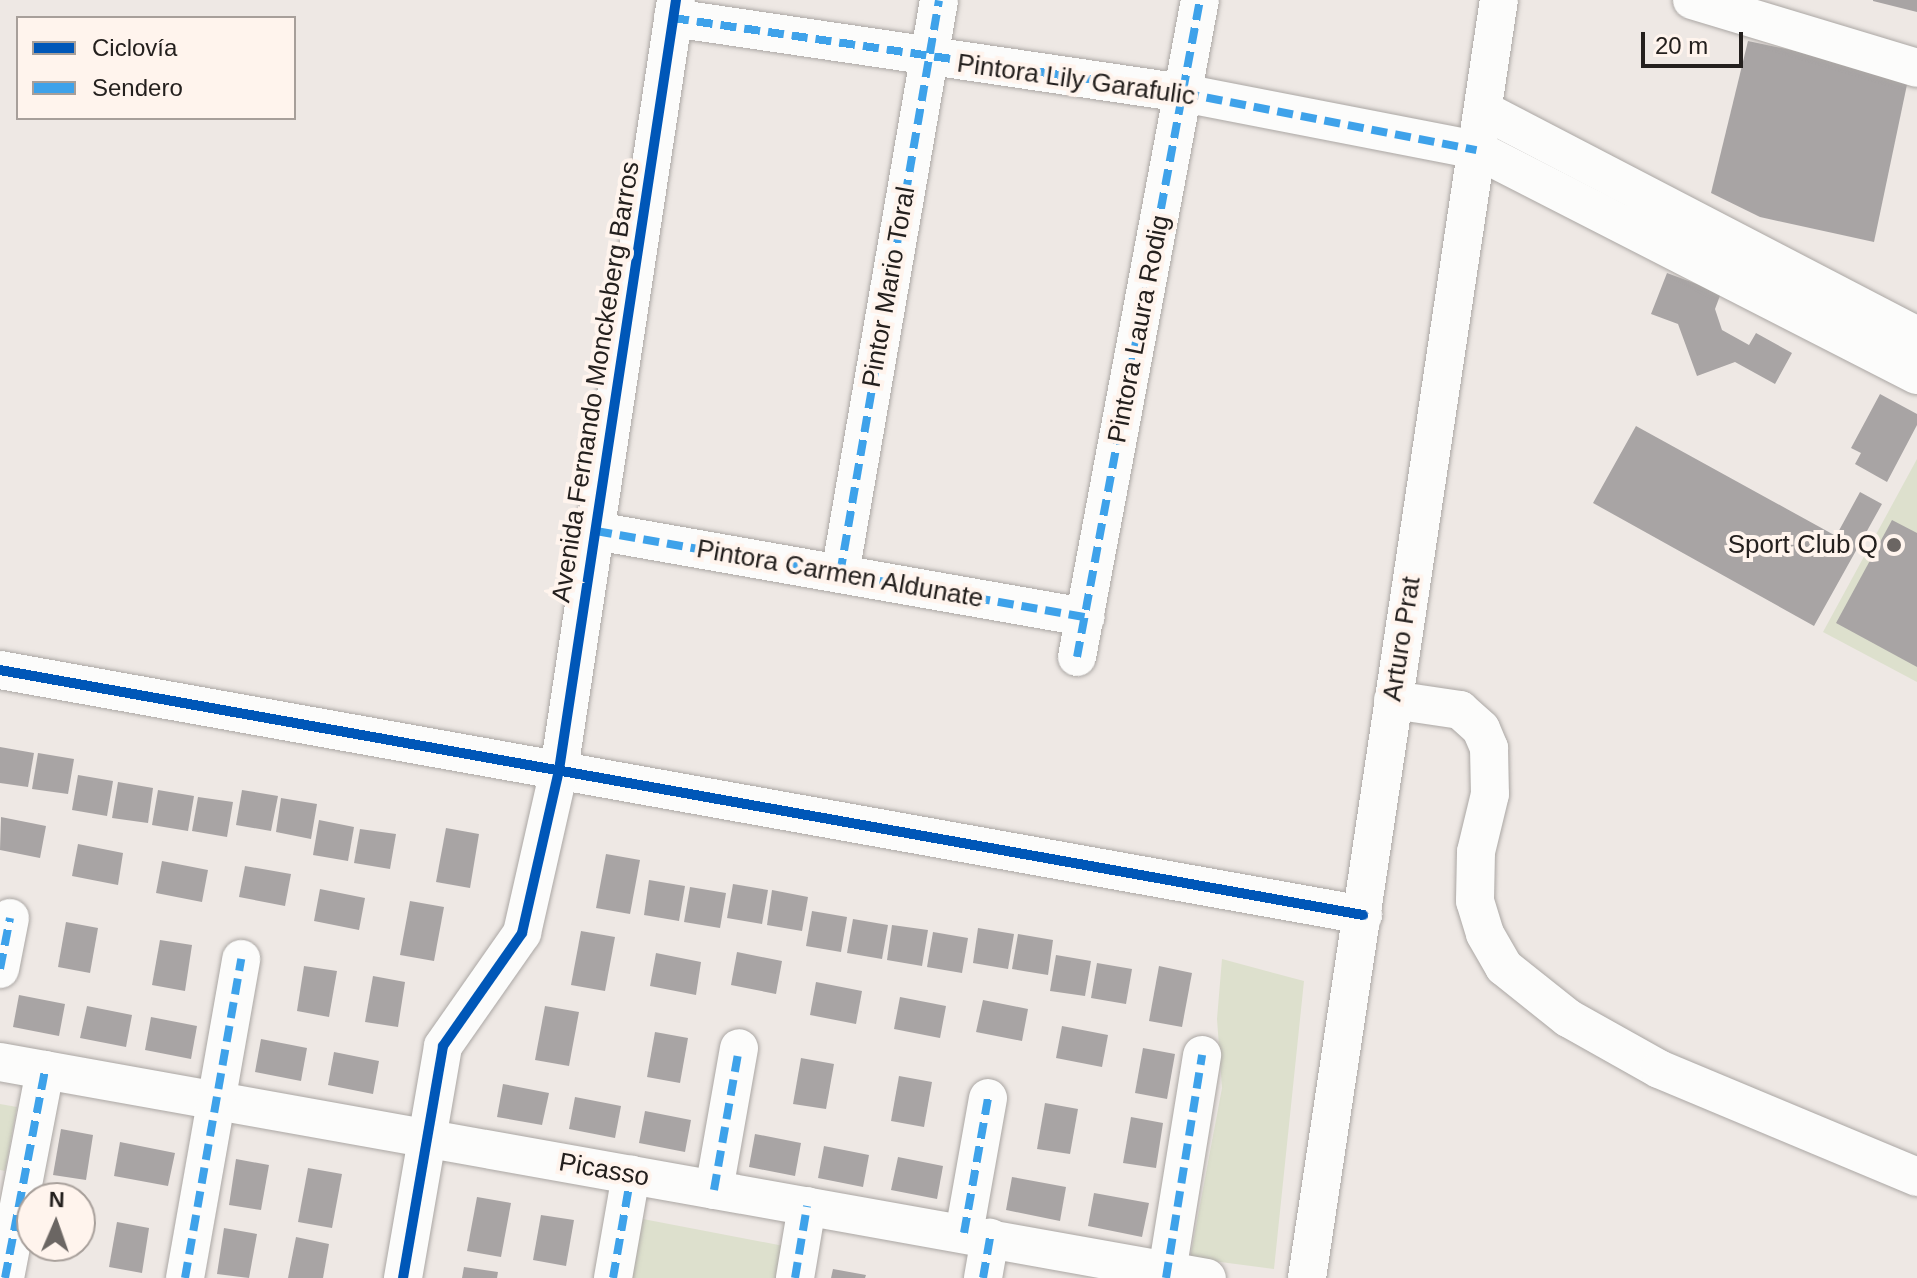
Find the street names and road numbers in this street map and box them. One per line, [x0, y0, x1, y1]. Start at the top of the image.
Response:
street label: Pintora Lily Garafulic [955, 48, 1197, 112]
street label: Avenida Fernando Monckeberg Barros [546, 159, 646, 605]
street label: Pintor Mario Toral [856, 184, 922, 390]
street label: Pintora Laura Rodig [1102, 213, 1176, 445]
street label: Pintora Carmen Aldunate [694, 533, 986, 615]
street label: Arturo Prat [1377, 574, 1427, 704]
street label: Picasso [556, 1147, 652, 1193]

